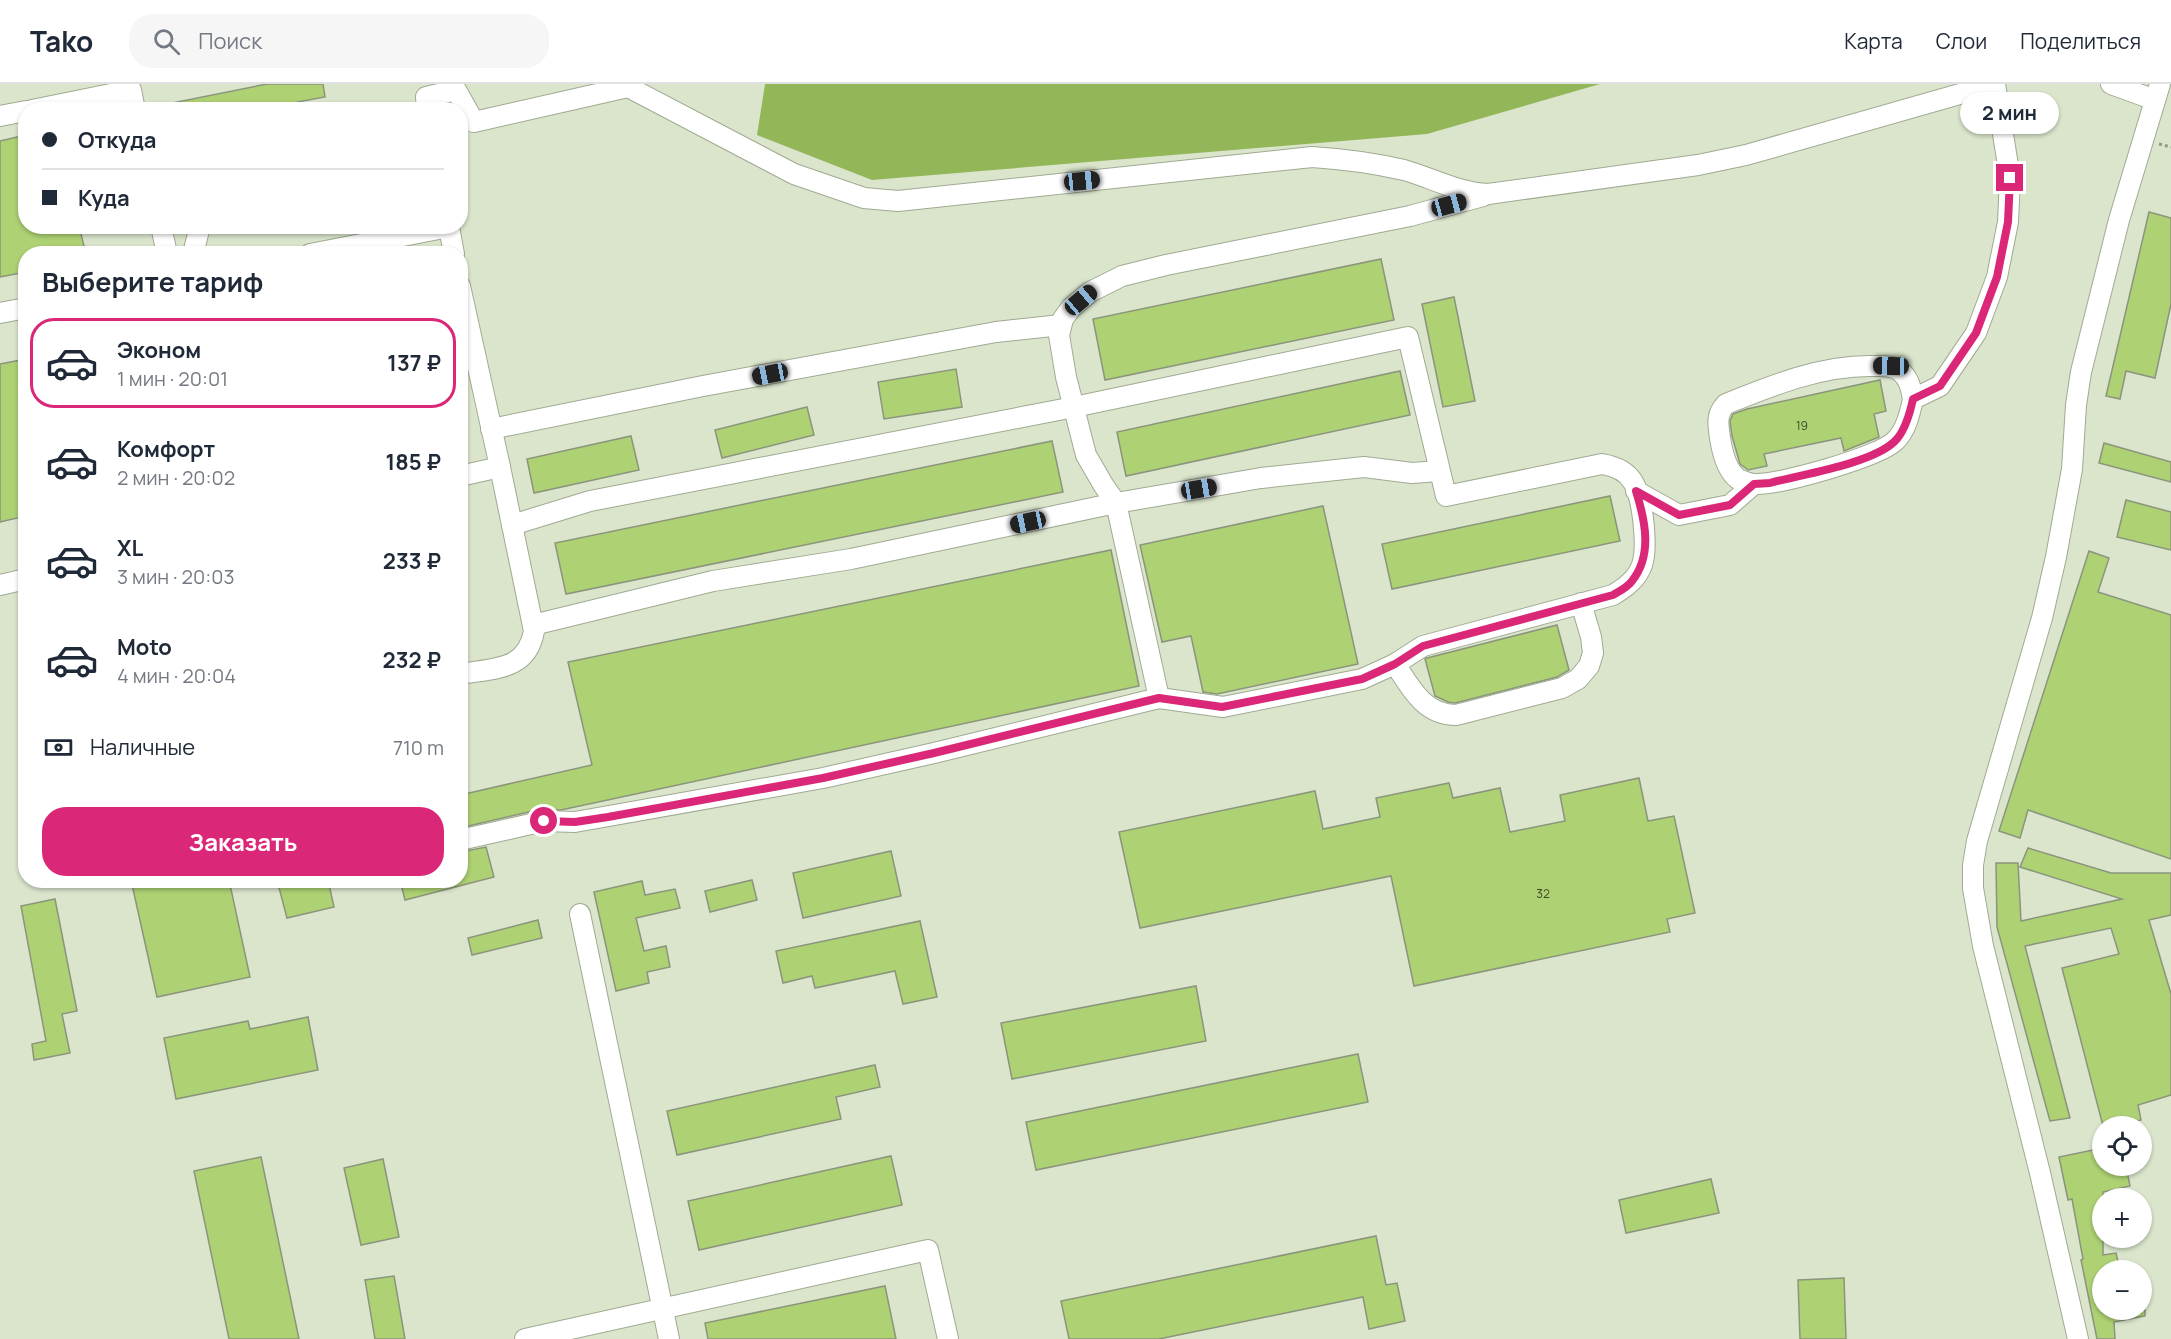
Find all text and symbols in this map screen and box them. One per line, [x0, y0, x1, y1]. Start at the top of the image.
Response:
search box [129, 14, 549, 68]
text: Tako [30, 22, 93, 60]
icon: search [150, 25, 183, 58]
text: Поиск [198, 26, 262, 56]
text: Карта [1844, 27, 1903, 55]
text: Слои [1936, 27, 1987, 55]
text: Поделиться [2020, 27, 2141, 55]
callout: 2 мин [1960, 91, 2060, 133]
text: 2 мин [1982, 99, 2037, 126]
text: Откуда [78, 125, 157, 155]
route end [1996, 164, 2023, 191]
car [1063, 170, 1101, 192]
text: Куда [78, 183, 130, 213]
car [1429, 192, 1469, 218]
text: Выберите тариф [42, 263, 263, 300]
car [1061, 282, 1101, 318]
text: Эконом [117, 335, 201, 365]
icon: car [45, 336, 99, 390]
text: 137 ₽ [387, 348, 441, 378]
car [1873, 357, 1909, 375]
car [751, 362, 789, 386]
text: 1 мин · 20:01 [117, 365, 228, 392]
house number: 19 [1796, 417, 1808, 434]
text: Комфорт [117, 434, 215, 464]
icon: car [45, 435, 99, 489]
text: 185 ₽ [386, 447, 441, 477]
text: 2 мин · 20:02 [117, 464, 235, 491]
car [1180, 477, 1218, 501]
car [1009, 509, 1047, 535]
text: XL [117, 533, 143, 563]
icon: car [45, 534, 99, 588]
text: 233 ₽ [383, 546, 441, 576]
text: 3 мин · 20:03 [117, 563, 234, 590]
text: Moto [117, 632, 172, 662]
icon: car [45, 633, 99, 687]
text: 232 ₽ [383, 645, 441, 675]
text: 4 мин · 20:04 [117, 662, 236, 689]
icon: cash [42, 731, 75, 764]
text: Наличные [90, 732, 195, 762]
text: 710 m [393, 734, 444, 761]
button: Заказать [42, 807, 444, 876]
route start [530, 807, 557, 834]
house number: 32 [1536, 885, 1550, 902]
map controls [2092, 1116, 2152, 1320]
button: locate [2092, 1116, 2152, 1176]
button: + [2092, 1188, 2152, 1248]
button: − [2092, 1260, 2152, 1320]

